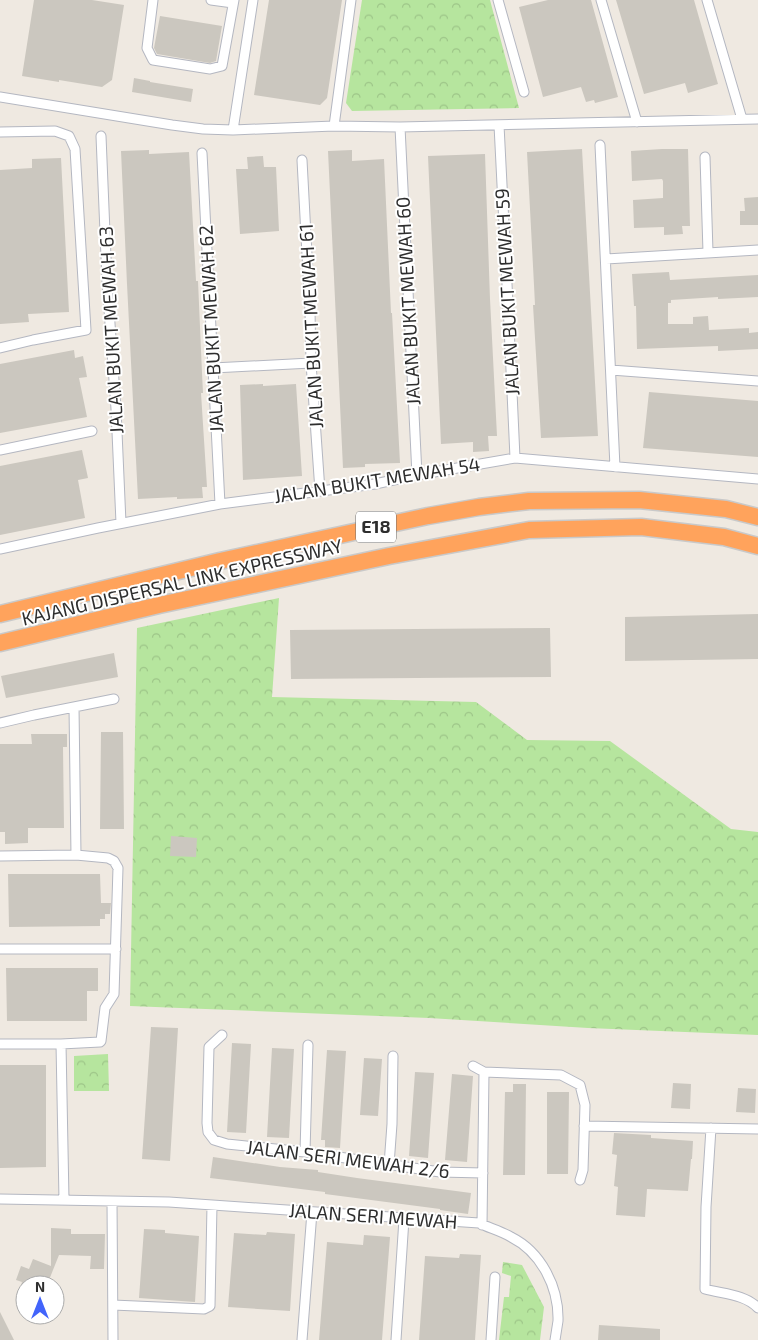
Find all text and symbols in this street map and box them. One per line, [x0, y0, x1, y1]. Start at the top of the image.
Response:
street label: JALAN BUKIT MEWAH 59 [490, 188, 523, 396]
street label: JALAN BUKIT MEWAH 60 [391, 196, 424, 406]
street label: JALAN BUKIT MEWAH 61 [294, 223, 327, 429]
street label: JALAN BUKIT MEWAH 62 [194, 224, 227, 434]
street label: JALAN BUKIT MEWAH 63 [94, 226, 127, 435]
street label: JALAN BUKIT MEWAH 54 [272, 452, 482, 507]
road number: E18 [356, 512, 396, 542]
street label: KAJANG DISPERSAL LINK EXPRESSWAY [19, 533, 345, 630]
street label: JALAN SERI MEWAH 2/6 [245, 1135, 451, 1182]
street label: JALAN SERI MEWAH [288, 1198, 458, 1233]
north arrow [15, 1275, 65, 1325]
text: N [35, 1278, 45, 1295]

